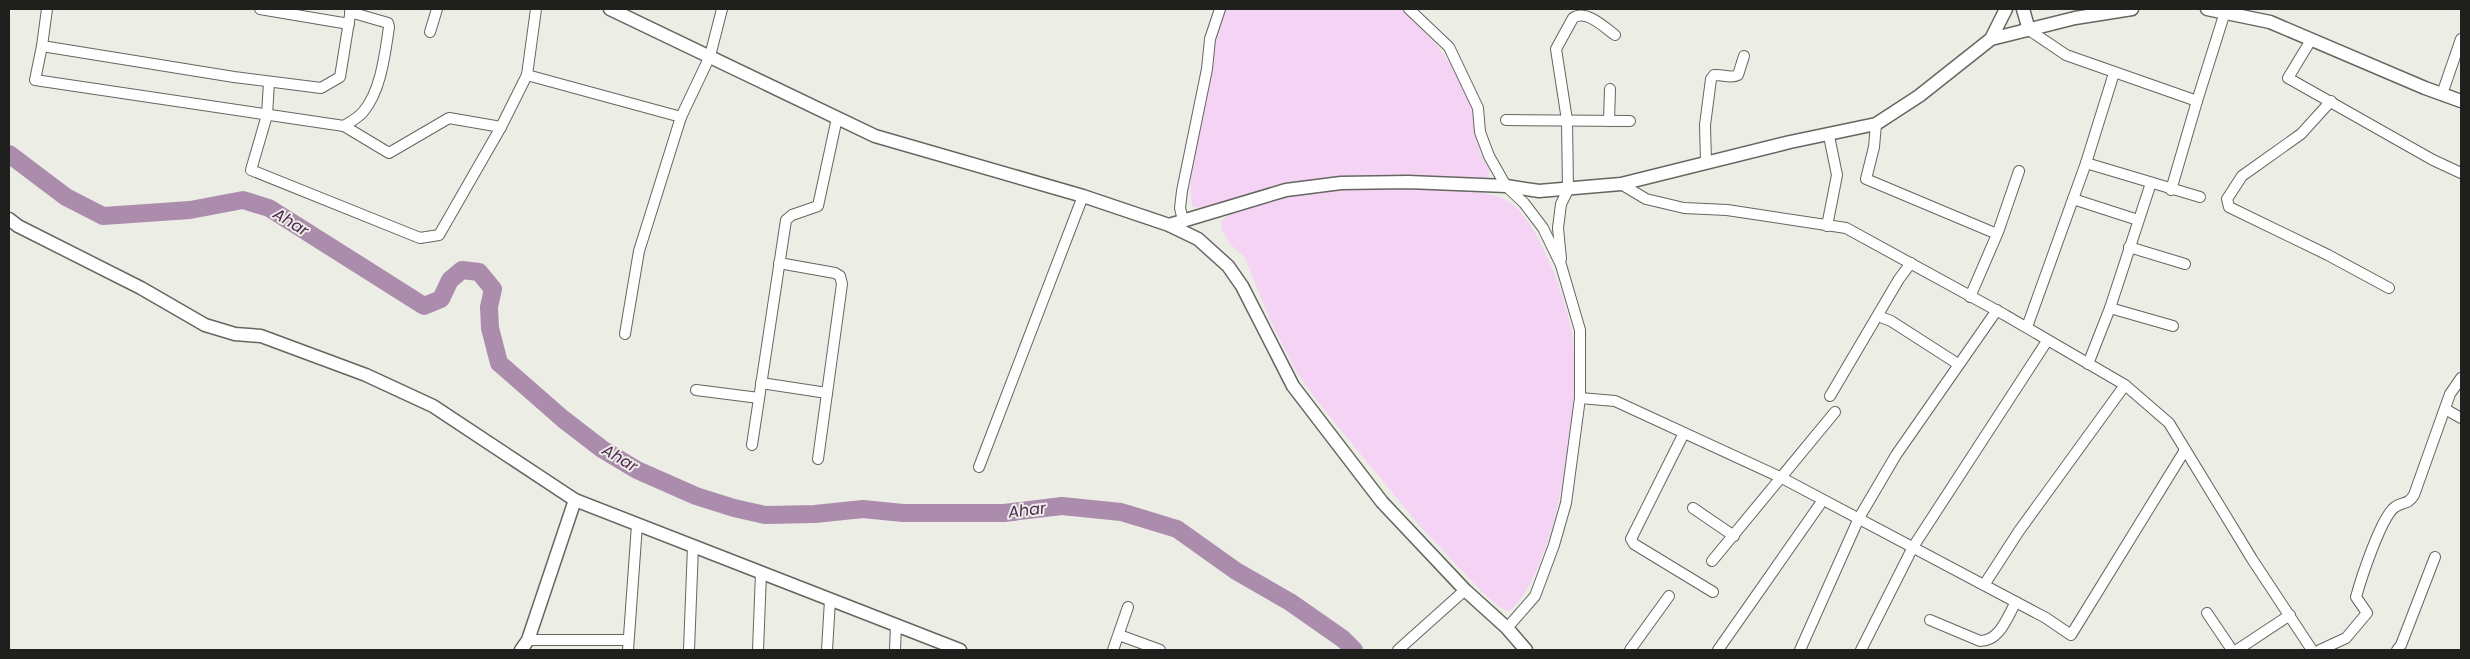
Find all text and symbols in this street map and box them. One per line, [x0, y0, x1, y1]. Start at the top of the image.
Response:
water label: Ahar [268, 202, 314, 242]
water label: Ahar [597, 438, 643, 478]
water label: Ahar [1006, 496, 1048, 524]

